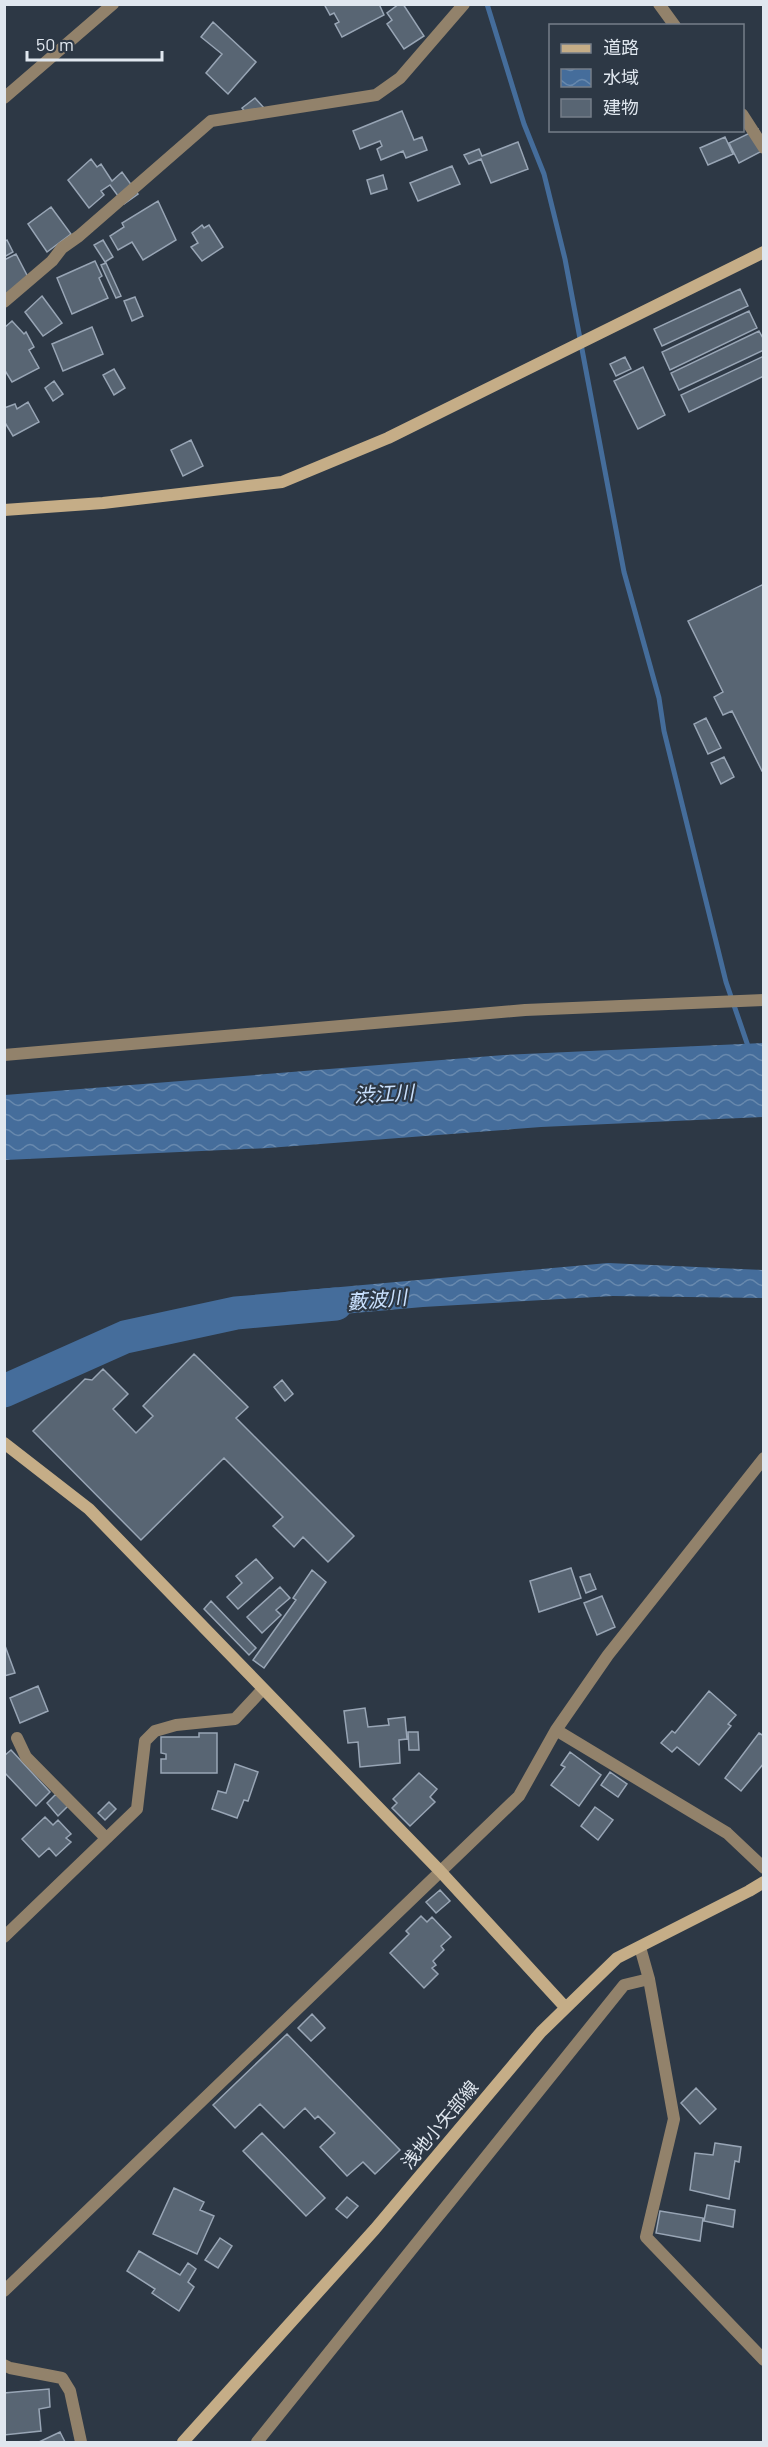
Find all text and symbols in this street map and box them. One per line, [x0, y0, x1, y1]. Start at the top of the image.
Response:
scale bar [27, 24, 162, 62]
legend [549, 24, 744, 132]
text: 50 m [36, 33, 74, 55]
text: 道路 [603, 36, 639, 58]
text: 水域 [603, 66, 639, 88]
text: 建物 [603, 96, 639, 118]
water label: 渋江川 [353, 1079, 417, 1107]
water label: 藪波川 [346, 1284, 410, 1314]
street label: 浅地小矢部線 [396, 2076, 482, 2173]

